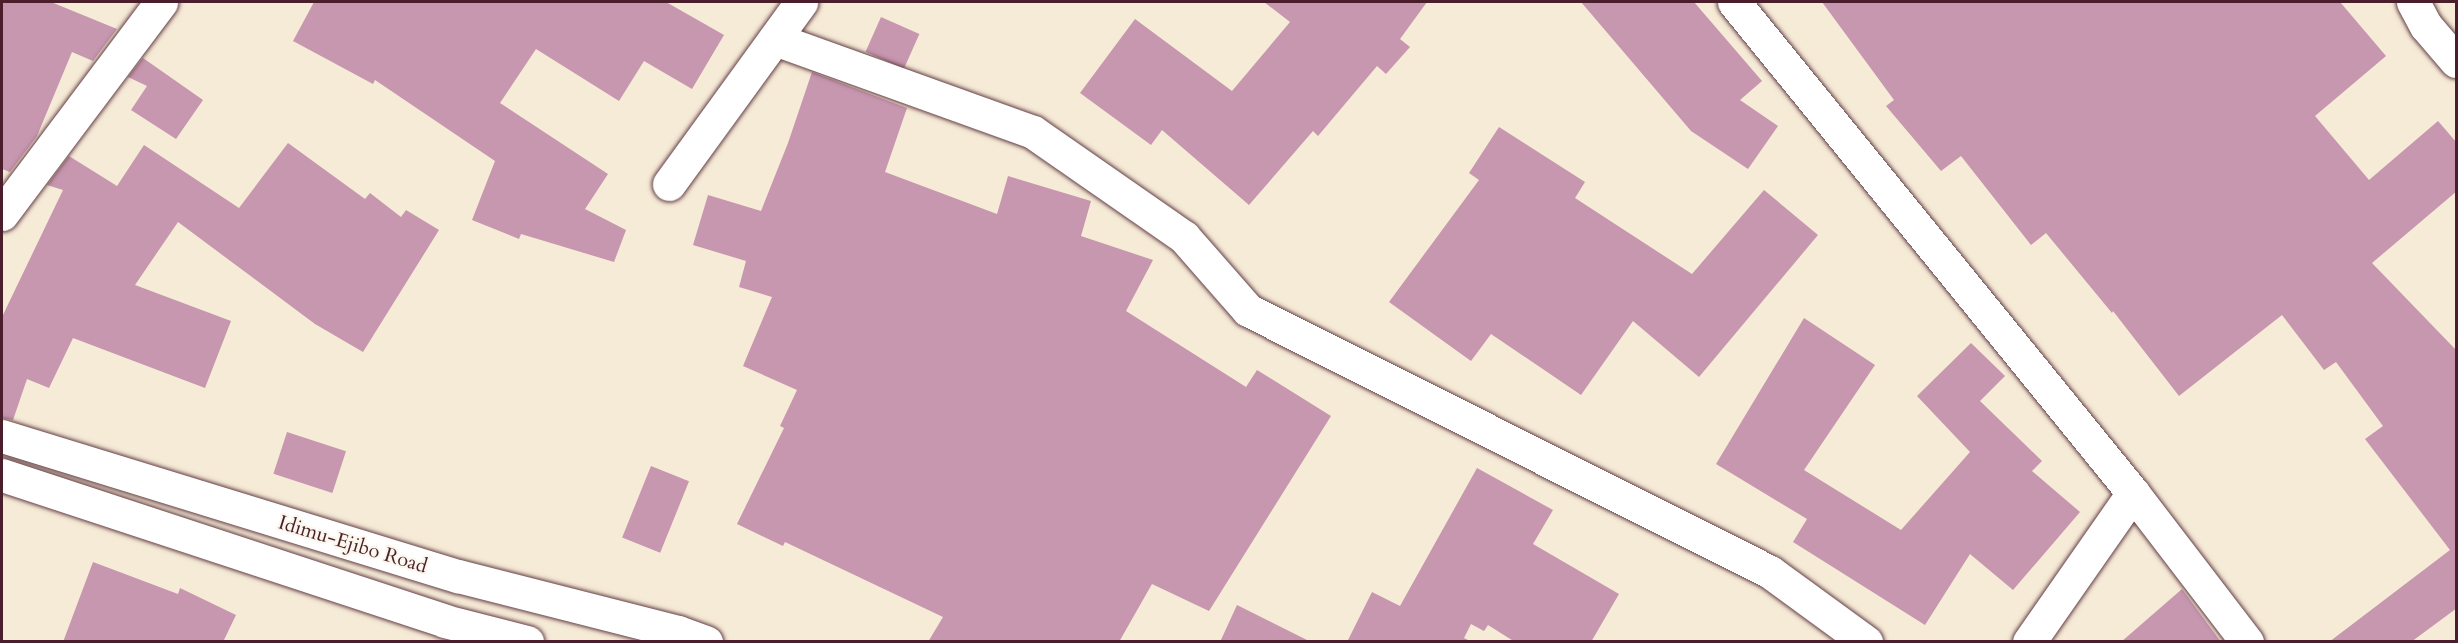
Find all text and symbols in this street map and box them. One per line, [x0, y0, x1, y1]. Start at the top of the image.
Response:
street label: Idimu-Ejibo Road [276, 510, 430, 578]

